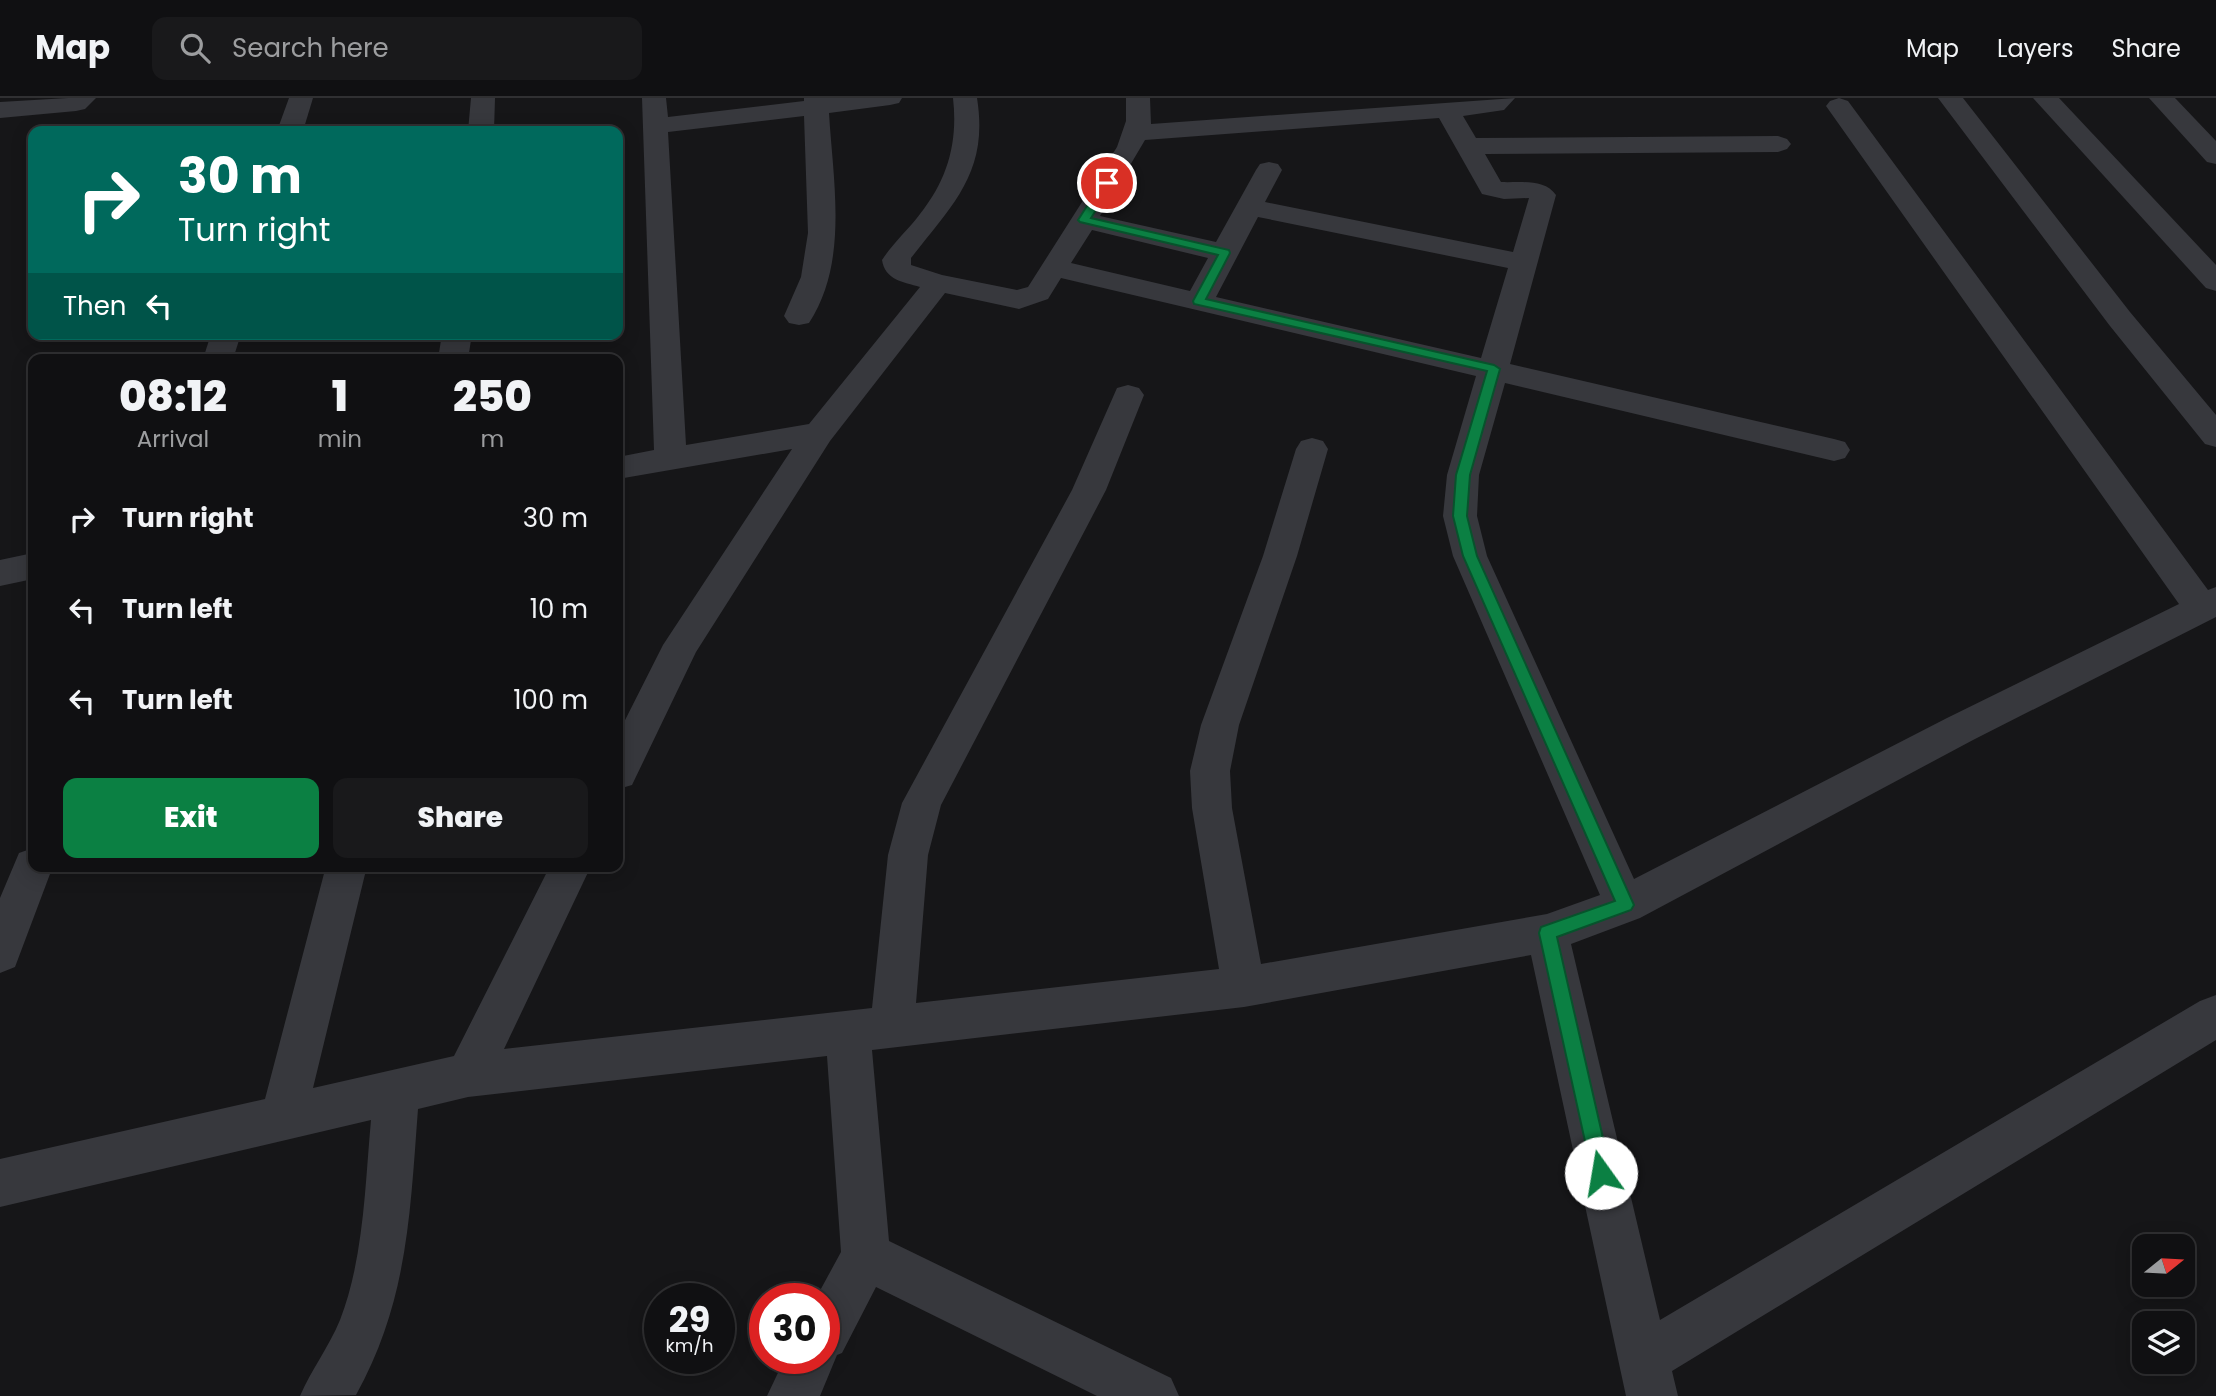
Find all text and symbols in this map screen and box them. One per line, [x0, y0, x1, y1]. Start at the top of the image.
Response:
search box [152, 17, 642, 80]
text: Map [35, 24, 110, 71]
icon: search [176, 29, 214, 67]
text: Search here [232, 30, 389, 66]
text: Map [1906, 32, 1959, 65]
text: Layers [1997, 32, 2073, 65]
text: Share [2111, 32, 2181, 65]
text: 30 m [178, 142, 302, 210]
pin [1077, 153, 1137, 213]
icon: right [63, 154, 154, 245]
icon: arrive [1088, 164, 1126, 202]
text: Turn right [178, 207, 330, 252]
icon: left [140, 287, 178, 325]
text: Then [63, 288, 126, 324]
text: 08:12 [119, 367, 227, 426]
text: 1 [332, 367, 348, 426]
text: 250 [453, 367, 532, 426]
text: Arrival [137, 423, 209, 455]
text: min [318, 423, 362, 455]
text: m [481, 423, 504, 455]
icon: right [63, 500, 101, 538]
text: Turn right [122, 500, 254, 536]
text: 30 m [523, 500, 588, 536]
icon: left [63, 591, 101, 629]
text: Turn left [122, 591, 233, 627]
text: 10 m [530, 591, 588, 627]
icon: left [63, 682, 101, 720]
text: Turn left [122, 682, 233, 718]
text: 100 m [513, 682, 588, 718]
button: Exit [63, 778, 319, 858]
button: Share [333, 778, 588, 858]
position arrow [1564, 1136, 1638, 1210]
north arrow [2132, 1234, 2194, 1297]
map controls [2132, 1234, 2195, 1374]
speed limit sign: 30 [749, 1283, 840, 1374]
text: 29 [669, 1295, 710, 1344]
button: layers [2132, 1311, 2195, 1374]
text: km/h [666, 1333, 713, 1358]

